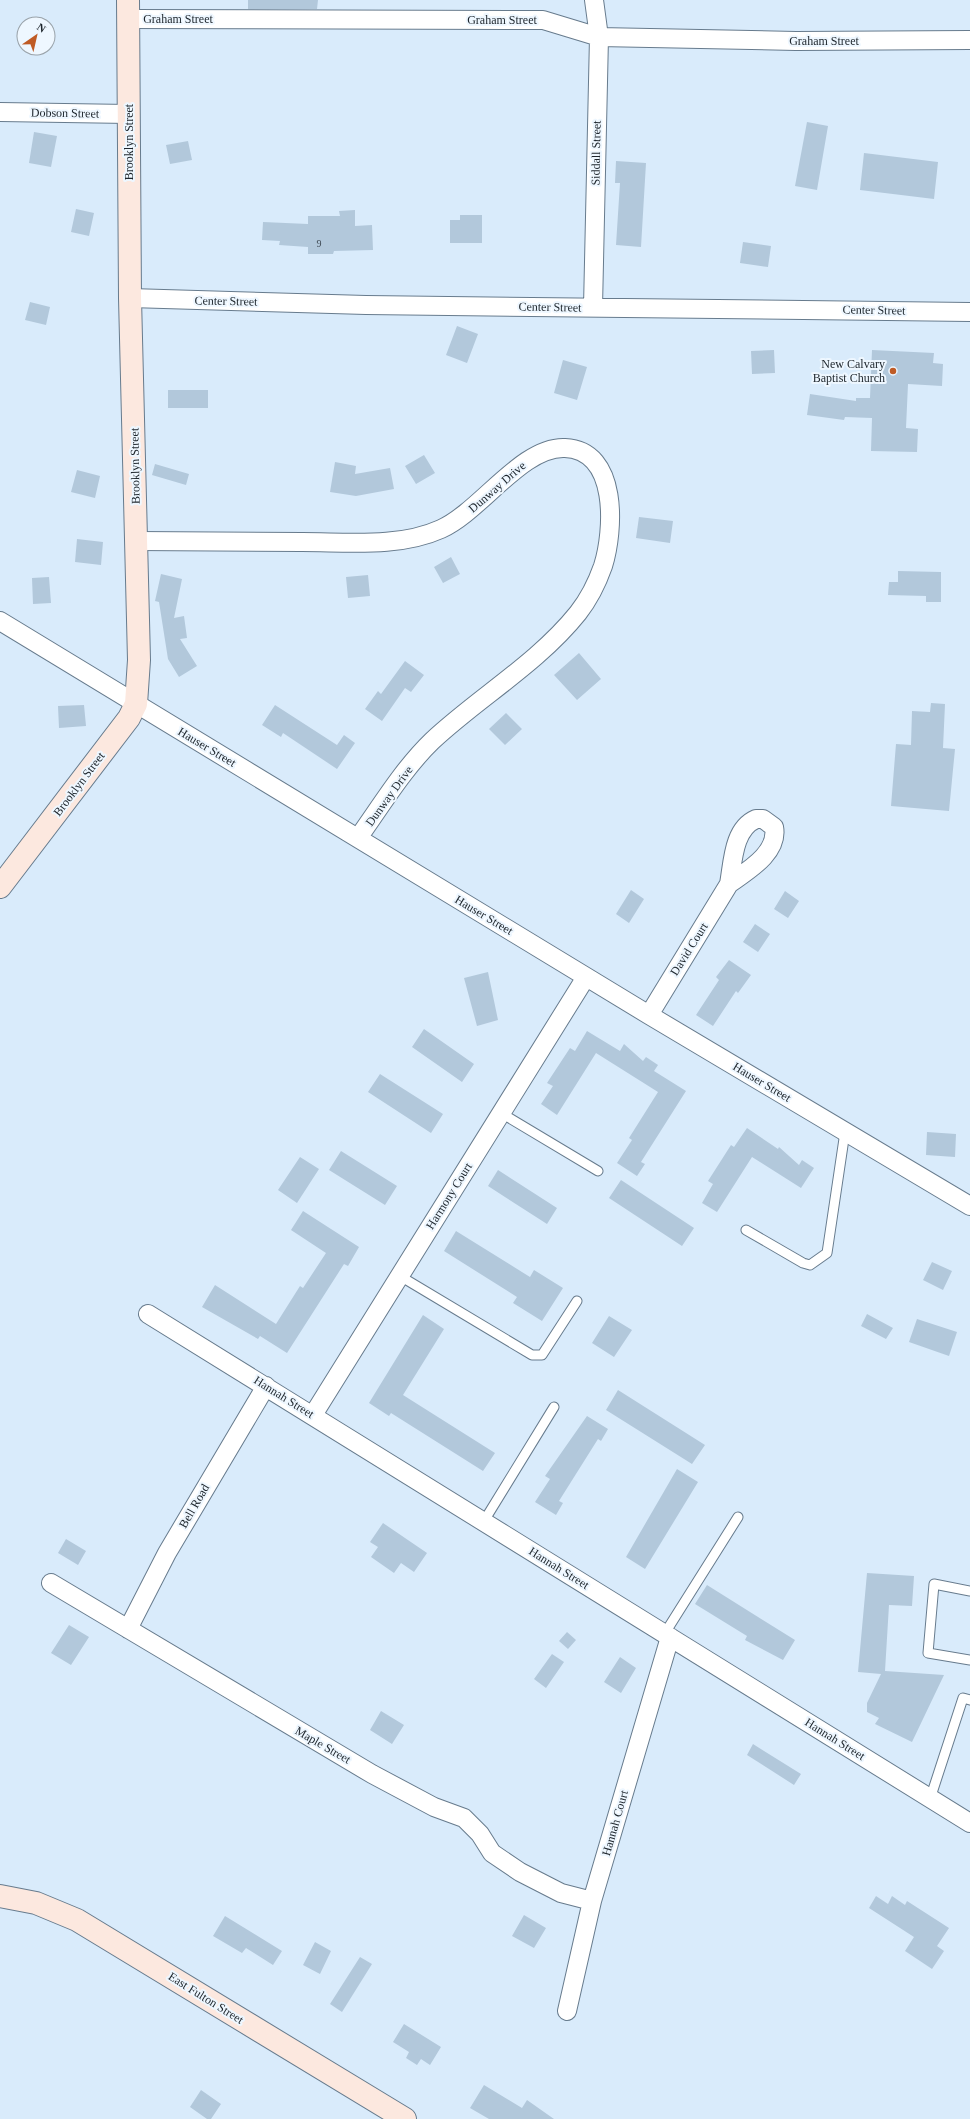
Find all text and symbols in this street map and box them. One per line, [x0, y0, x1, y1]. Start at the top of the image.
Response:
street label: Graham Street [143, 12, 213, 26]
street label: Graham Street [467, 13, 537, 27]
north arrow [16, 16, 56, 56]
text: N [35, 21, 48, 35]
street label: Graham Street [789, 34, 859, 48]
street label: Brooklyn Street [122, 103, 136, 180]
street label: Dobson Street [31, 105, 100, 121]
street label: Siddall Street [588, 120, 604, 186]
house number: 9 [317, 238, 322, 249]
street label: Center Street [194, 293, 258, 309]
street label: Center Street [518, 299, 582, 315]
street label: Center Street [842, 302, 906, 318]
place label: New Calvary Baptist Church [813, 357, 885, 385]
marker: New Calvary Baptist Church [888, 366, 898, 376]
street label: Brooklyn Street [127, 427, 143, 504]
street label: Dunway Drive [466, 458, 528, 516]
street label: Hauser Street [176, 724, 239, 770]
street label: Brooklyn Street [50, 749, 108, 819]
street label: Dunway Drive [362, 763, 416, 829]
street label: Hauser Street [453, 892, 516, 938]
street label: David Court [667, 919, 711, 978]
street label: Hauser Street [731, 1059, 794, 1105]
street label: Harmony Court [423, 1160, 475, 1232]
street label: Hannah Street [251, 1373, 317, 1421]
street label: Bell Road [176, 1482, 212, 1530]
street label: Hannah Street [526, 1544, 592, 1592]
street label: Hannah Street [802, 1715, 868, 1763]
street label: Maple Street [293, 1724, 354, 1767]
street label: Hannah Court [599, 1788, 631, 1857]
street label: East Fulton Street [166, 1969, 247, 2027]

